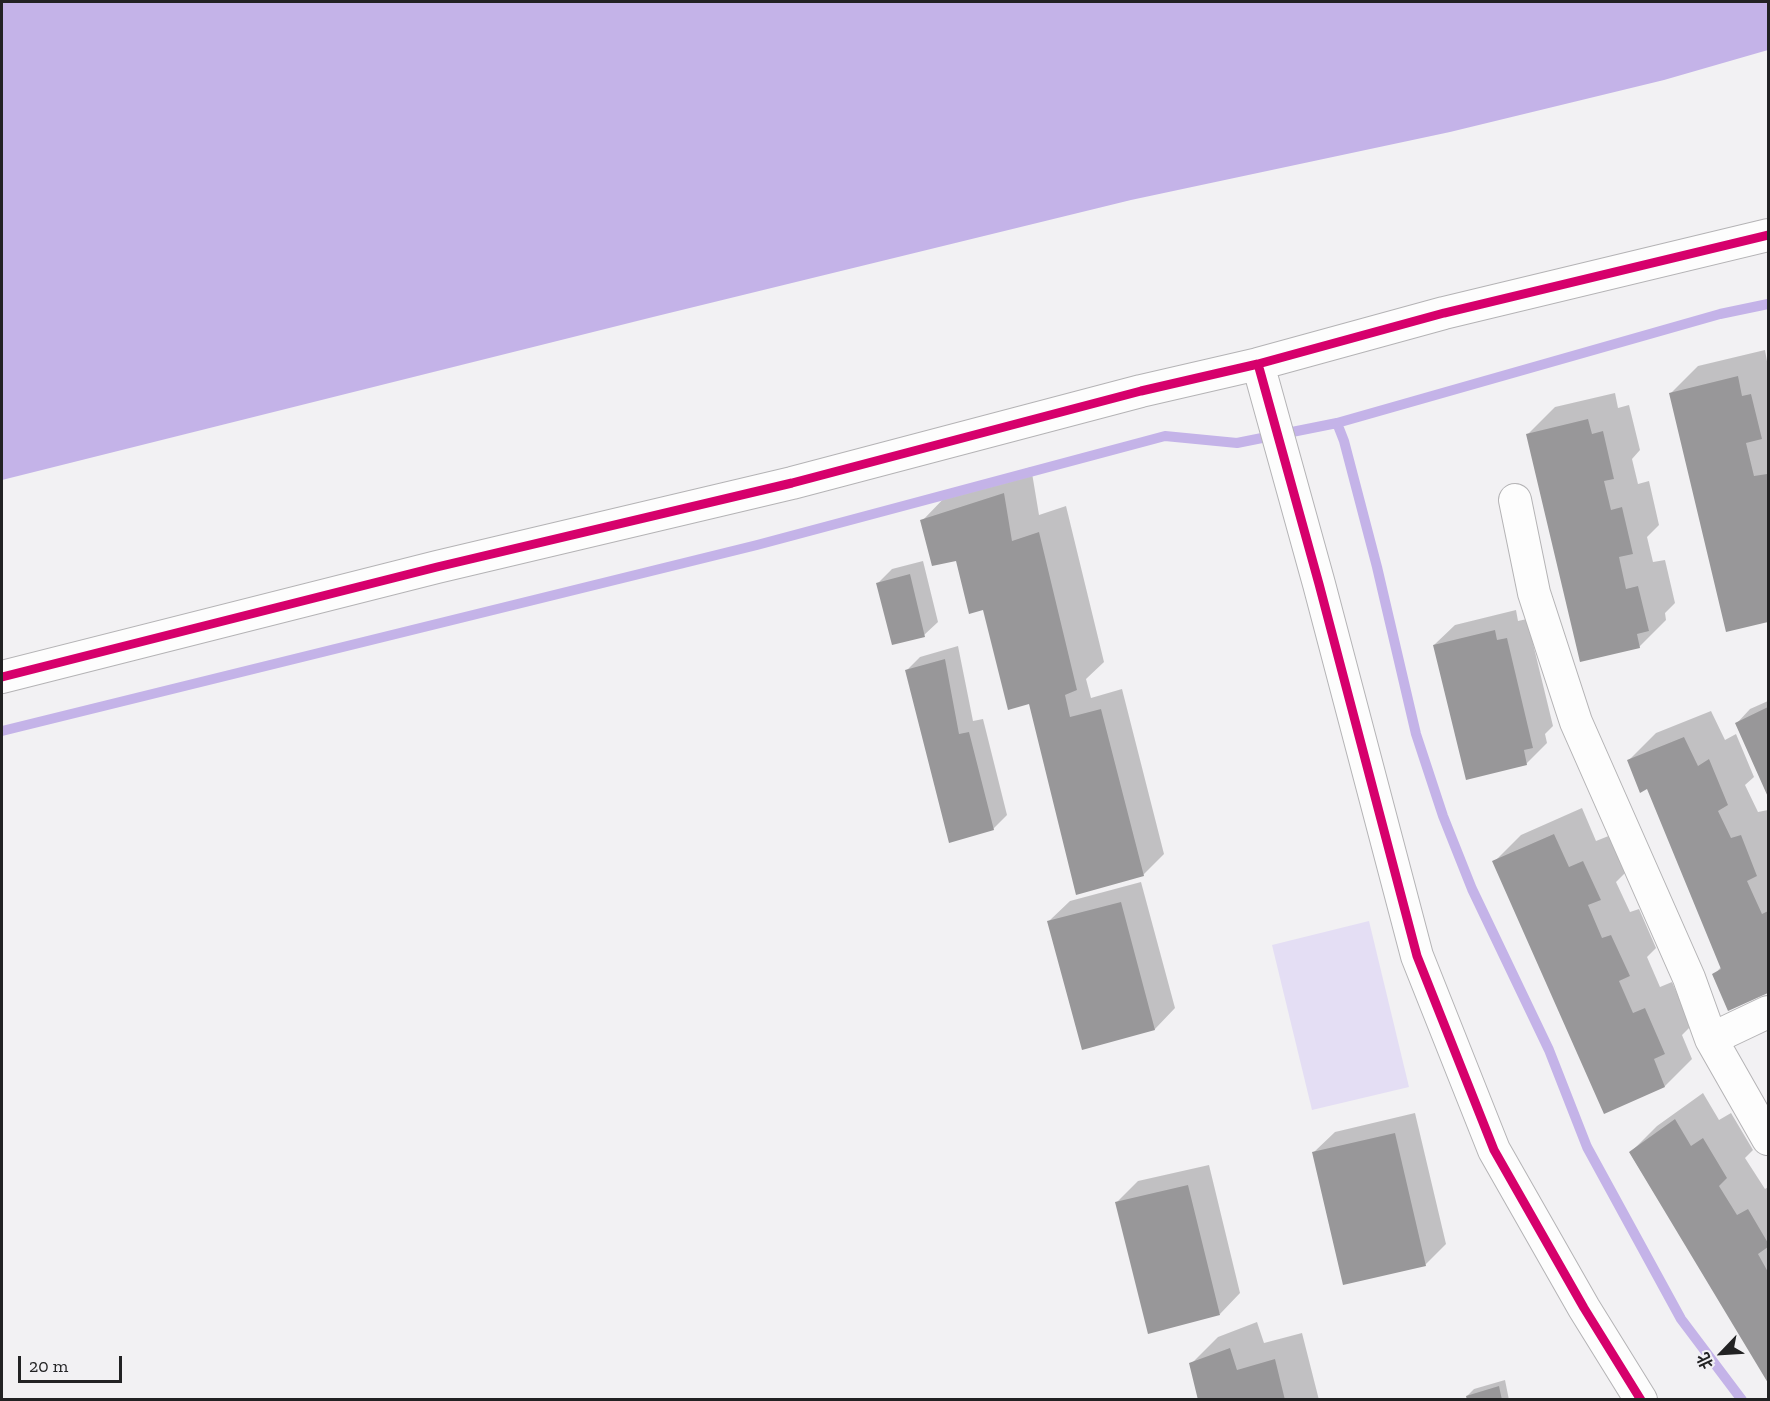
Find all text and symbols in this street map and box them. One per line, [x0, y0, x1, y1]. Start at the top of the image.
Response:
north arrow [1692, 1323, 1752, 1383]
scale bar [21, 1344, 124, 1382]
text: 北 [1693, 1350, 1717, 1372]
text: 20 m [29, 1355, 68, 1377]

